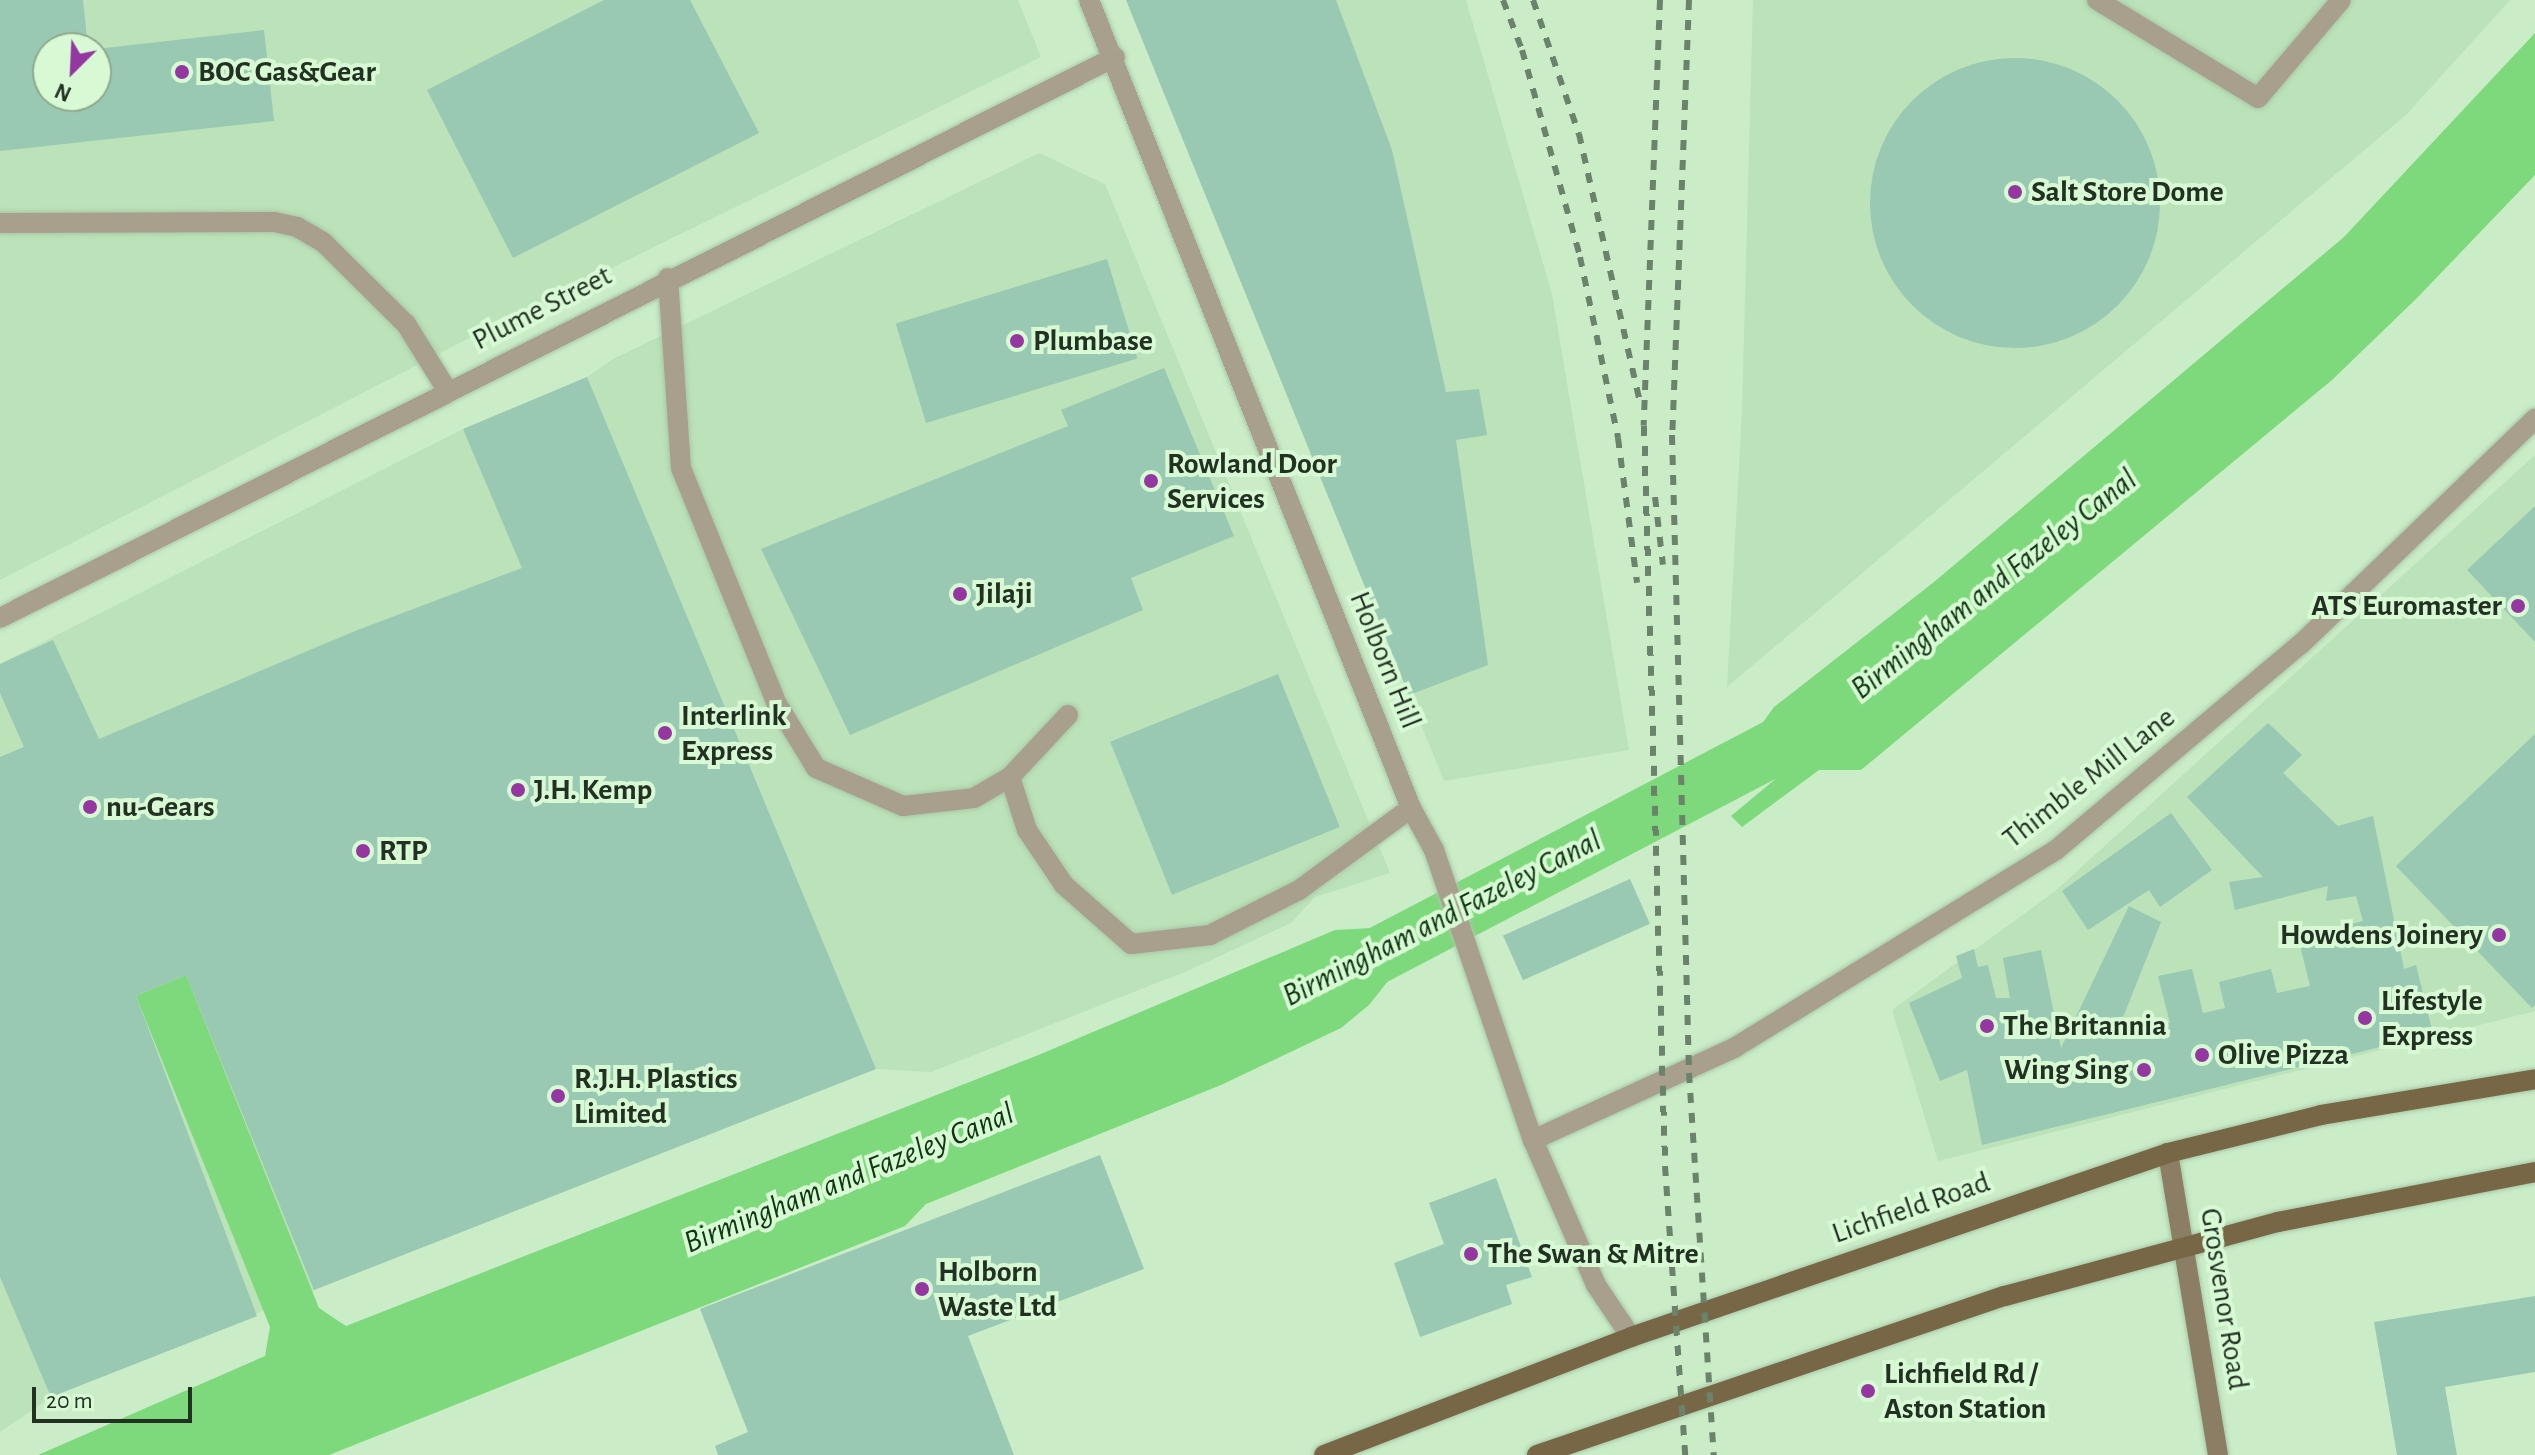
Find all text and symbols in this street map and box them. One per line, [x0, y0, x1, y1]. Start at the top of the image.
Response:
north arrow [32, 32, 112, 112]
place label: BOC Gas&Gear [198, 54, 376, 90]
marker: BOC Gas&Gear [173, 63, 191, 81]
text: N [52, 79, 75, 105]
place label: Salt Store Dome [2031, 174, 2224, 210]
marker: Salt Store Dome [2006, 183, 2024, 201]
street label: Plume Street [466, 258, 618, 358]
place label: Plumbase [1033, 323, 1153, 359]
marker: Plumbase [1008, 332, 1026, 350]
place label: Rowland Door Services [1167, 446, 1337, 516]
water label: Birmingham and Fazeley Canal [1843, 460, 2145, 708]
marker: Rowland Door Services [1142, 472, 1160, 490]
place label: Jilaji [976, 576, 1033, 612]
marker: Jilaji [951, 585, 969, 603]
street label: Holborn Hill [1341, 586, 1429, 734]
place label: ATS Euromaster [2311, 588, 2502, 624]
marker: ATS Euromaster [2509, 597, 2527, 615]
place label: Interlink Express [681, 698, 786, 768]
street label: Thimble Mill Lane [1996, 700, 2182, 856]
marker: Interlink Express [656, 724, 674, 742]
place label: J.H. Kemp [534, 772, 652, 808]
marker: J.H. Kemp [509, 781, 527, 799]
place label: nu-Gears [106, 789, 214, 825]
marker: nu-Gears [81, 798, 99, 816]
water label: Birmingham and Fazeley Canal [1276, 821, 1608, 1015]
place label: RTP [379, 833, 428, 869]
marker: RTP [354, 842, 372, 860]
place label: Howdens Joinery [2280, 917, 2483, 953]
marker: Howdens Joinery [2490, 926, 2508, 944]
place label: Lifestyle Express [2381, 983, 2483, 1054]
place label: The Britannia [2003, 1008, 2167, 1044]
marker: Lifestyle Express [2356, 1009, 2374, 1027]
marker: The Britannia [1978, 1017, 1996, 1035]
place label: Olive Pizza [2218, 1037, 2349, 1073]
marker: Olive Pizza [2193, 1046, 2211, 1064]
place label: Wing Sing [2004, 1052, 2128, 1088]
place label: R.J.H. Plastics Limited [574, 1061, 738, 1132]
marker: Wing Sing [2135, 1061, 2153, 1079]
marker: R.J.H. Plastics Limited [549, 1087, 567, 1105]
water label: Birmingham and Fazeley Canal [678, 1094, 1020, 1262]
street label: Lichfield Road [1827, 1164, 1995, 1252]
street label: Grosvenor Road [2192, 1206, 2256, 1392]
place label: The Swan & Mitre [1487, 1236, 1699, 1272]
marker: The Swan & Mitre [1462, 1245, 1480, 1263]
place label: Holborn Waste Ltd [938, 1254, 1057, 1324]
marker: Holborn Waste Ltd [913, 1280, 931, 1298]
place label: Lichfield Rd / Aston Station [1884, 1356, 2046, 1426]
scale bar [36, 1371, 196, 1421]
marker: Lichfield Rd / Aston Station [1859, 1382, 1877, 1400]
text: 20 m [46, 1389, 93, 1413]

